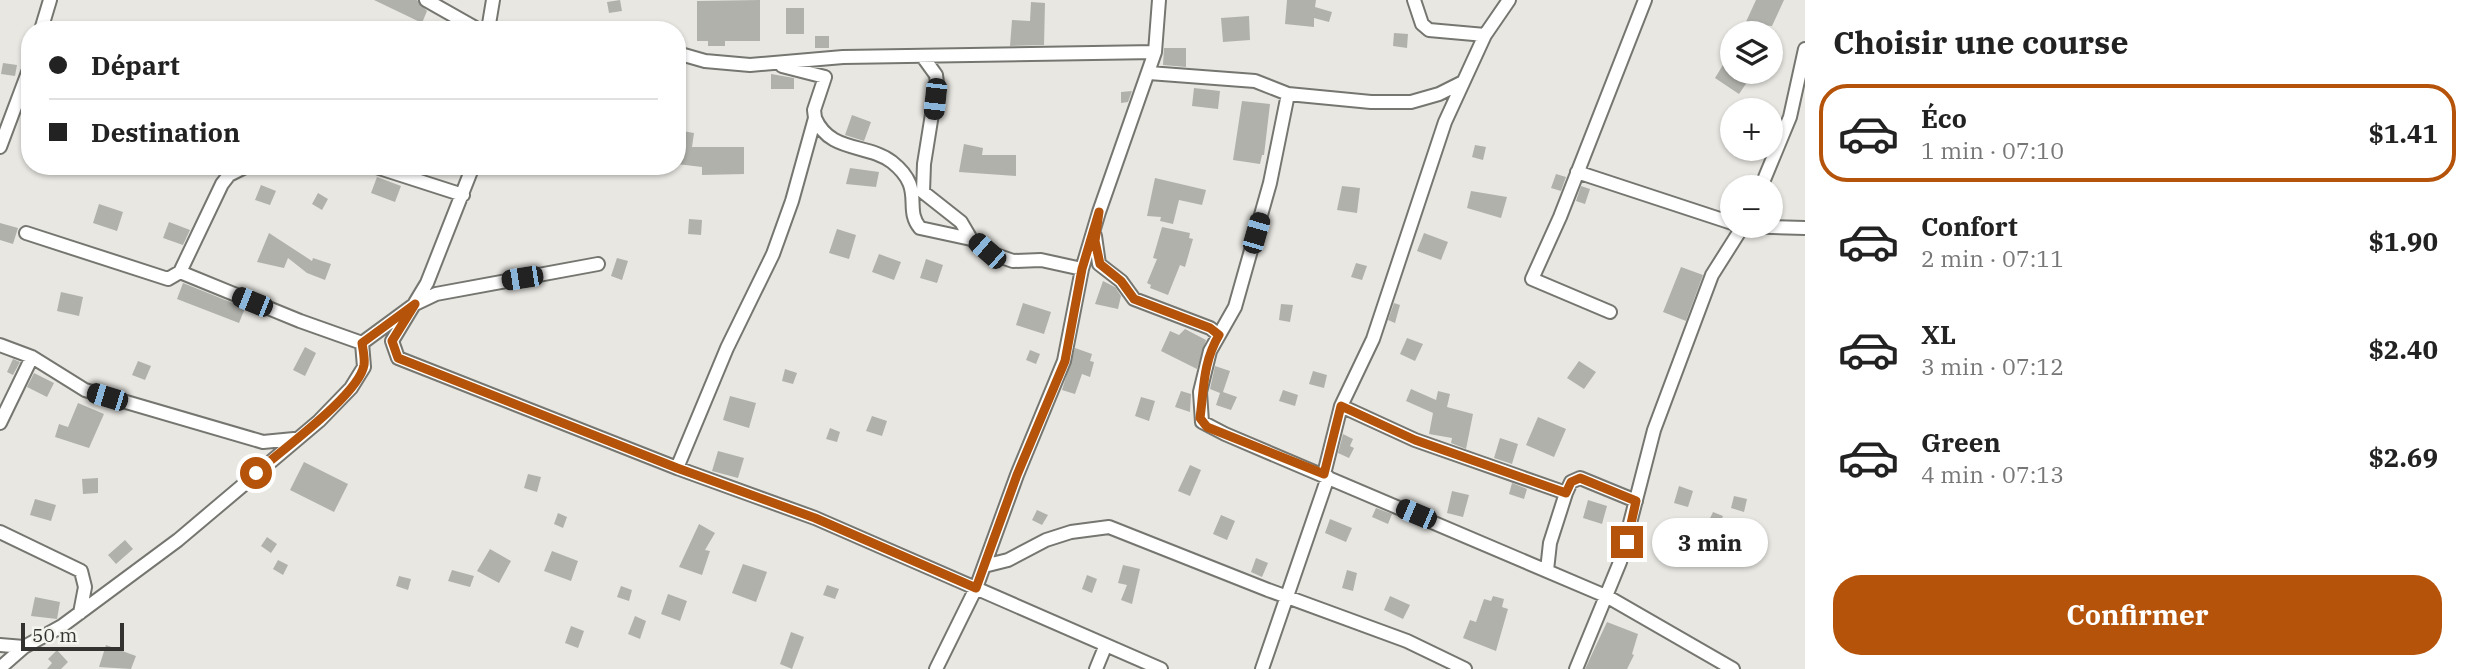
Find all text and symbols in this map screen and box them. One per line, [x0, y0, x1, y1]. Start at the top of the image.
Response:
map controls [1720, 21, 1783, 238]
button: layers [1720, 21, 1783, 84]
text: Choisir une course [1833, 21, 2129, 63]
text: Départ [91, 48, 180, 82]
car [923, 77, 948, 121]
button: + [1720, 98, 1783, 161]
text: Éco [1921, 101, 1967, 135]
icon: car [1837, 102, 1900, 165]
text: Destination [91, 115, 240, 149]
text: $1.41 [2368, 116, 2438, 150]
text: 1 min · 07:10 [1921, 135, 2064, 165]
button: − [1720, 175, 1783, 238]
text: Confort [1921, 209, 2018, 243]
car [1241, 210, 1272, 256]
icon: car [1837, 210, 1900, 273]
text: $1.90 [2368, 224, 2438, 258]
car [965, 229, 1010, 273]
text: 2 min · 07:11 [1921, 243, 2064, 273]
car [500, 264, 545, 292]
car [229, 284, 276, 320]
text: XL [1921, 317, 1956, 351]
icon: car [1837, 318, 1900, 381]
text: $2.40 [2368, 332, 2438, 366]
text: 3 min · 07:12 [1921, 351, 2064, 381]
car [84, 381, 131, 413]
text: Green [1921, 425, 2001, 459]
icon: car [1837, 426, 1900, 489]
text: $2.69 [2368, 440, 2438, 474]
route start [240, 457, 272, 489]
text: 4 min · 07:13 [1921, 459, 2064, 489]
car [1393, 496, 1440, 532]
callout: 3 min [1652, 518, 1767, 566]
route end [1611, 526, 1643, 558]
text: 3 min [1678, 527, 1742, 557]
button: Confirmer [1833, 575, 2442, 655]
scale bar [21, 620, 124, 652]
text: 50 m [32, 623, 77, 647]

